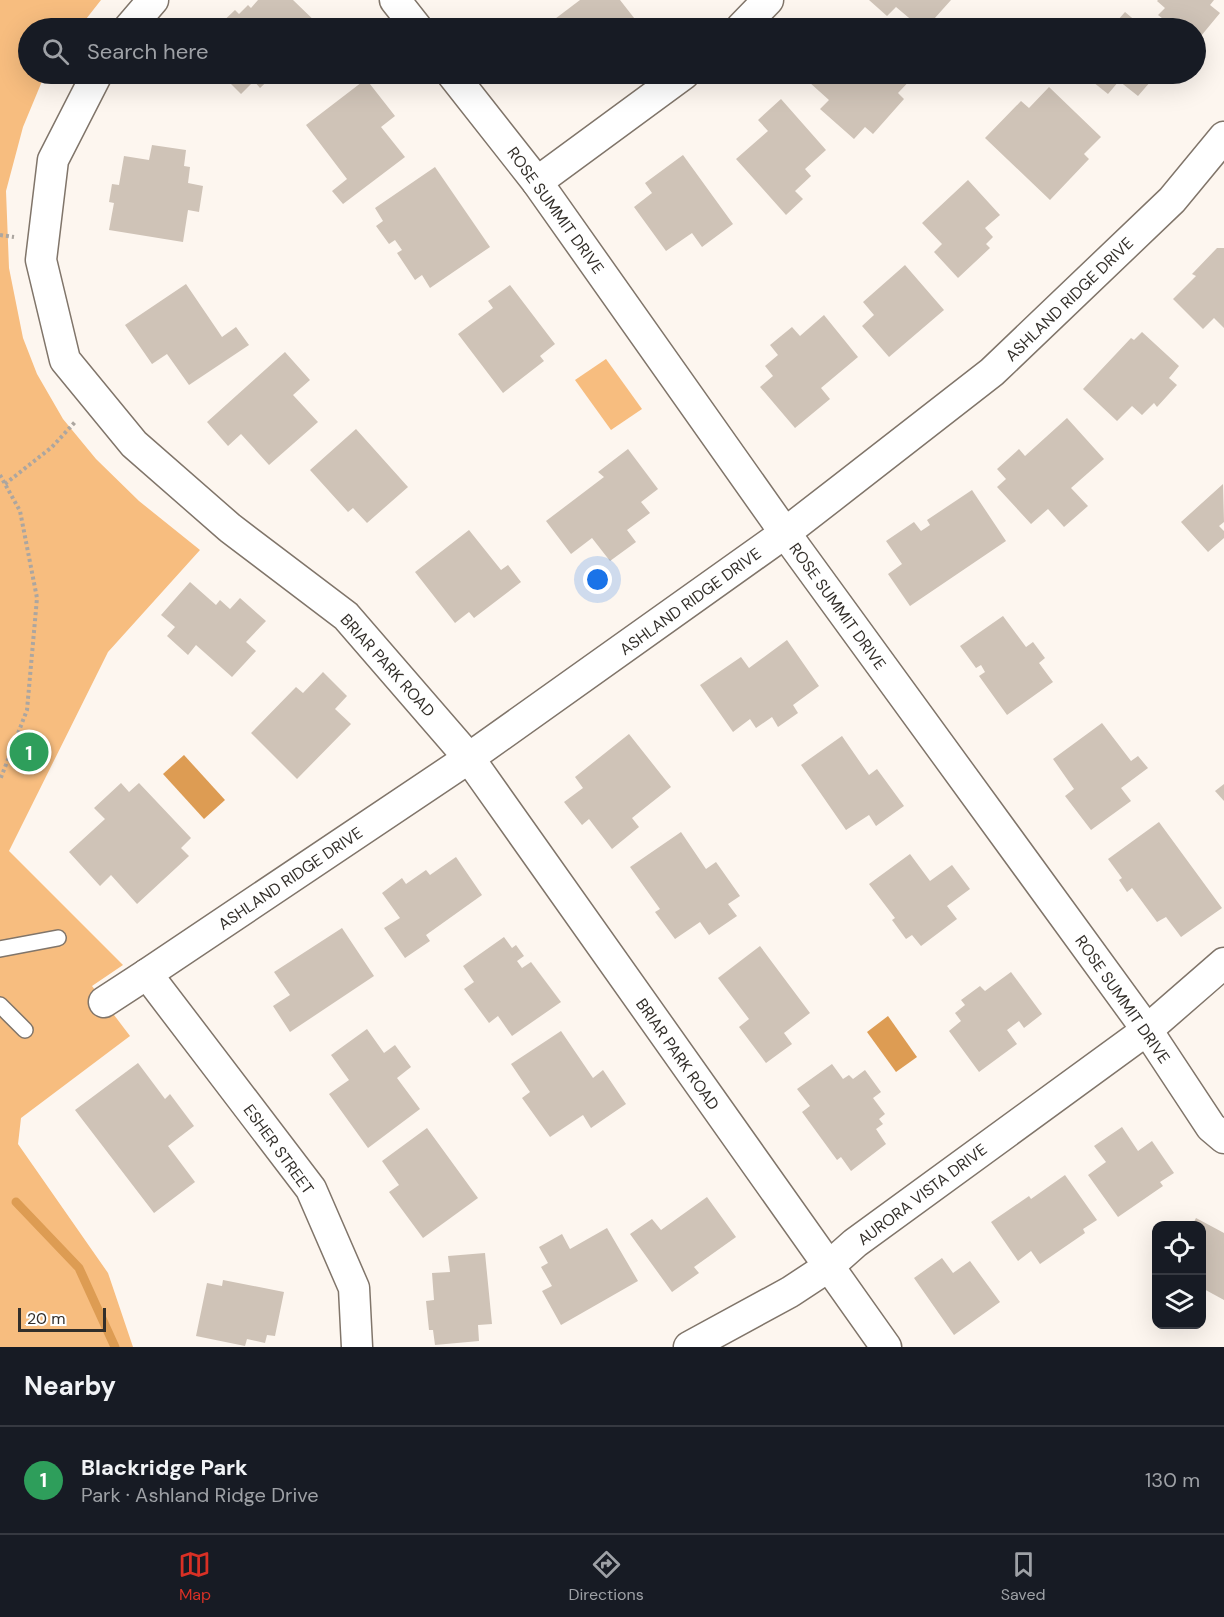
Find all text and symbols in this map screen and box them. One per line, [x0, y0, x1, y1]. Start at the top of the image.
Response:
search box [18, 18, 1206, 84]
icon: search [39, 35, 72, 68]
text: Search here [87, 37, 208, 66]
street label: ROSE SUMMIT DRIVE [502, 143, 609, 278]
street label: ASHLAND RIDGE DRIVE [1001, 233, 1138, 366]
street label: ROSE SUMMIT DRIVE [784, 539, 891, 674]
street label: ASHLAND RIDGE DRIVE [615, 543, 765, 660]
your location [583, 565, 612, 594]
street label: BRIAR PARK ROAD [336, 609, 439, 721]
pin: 1 [9, 730, 48, 774]
street label: ASHLAND RIDGE DRIVE [214, 822, 367, 935]
street label: ROSE SUMMIT DRIVE [1070, 931, 1175, 1068]
street label: BRIAR PARK ROAD [631, 994, 724, 1114]
street label: ESHER STREET [239, 1100, 318, 1199]
street label: AURORA VISTA DRIVE [853, 1139, 991, 1250]
map controls [1152, 1221, 1206, 1329]
button: locate [1152, 1221, 1206, 1275]
button: layers [1152, 1275, 1206, 1329]
scale bar [18, 1305, 106, 1332]
text: 20 m [27, 1308, 66, 1329]
text: Nearby [24, 1369, 116, 1403]
text: Blackridge Park [81, 1453, 248, 1482]
text: 1 [40, 1467, 47, 1493]
text: 130 m [1145, 1467, 1200, 1493]
text: Park · Ashland Ridge Drive [81, 1482, 319, 1508]
tab: Map [178, 1548, 211, 1605]
tab: Directions [568, 1548, 644, 1605]
tab: Saved [1001, 1548, 1046, 1605]

